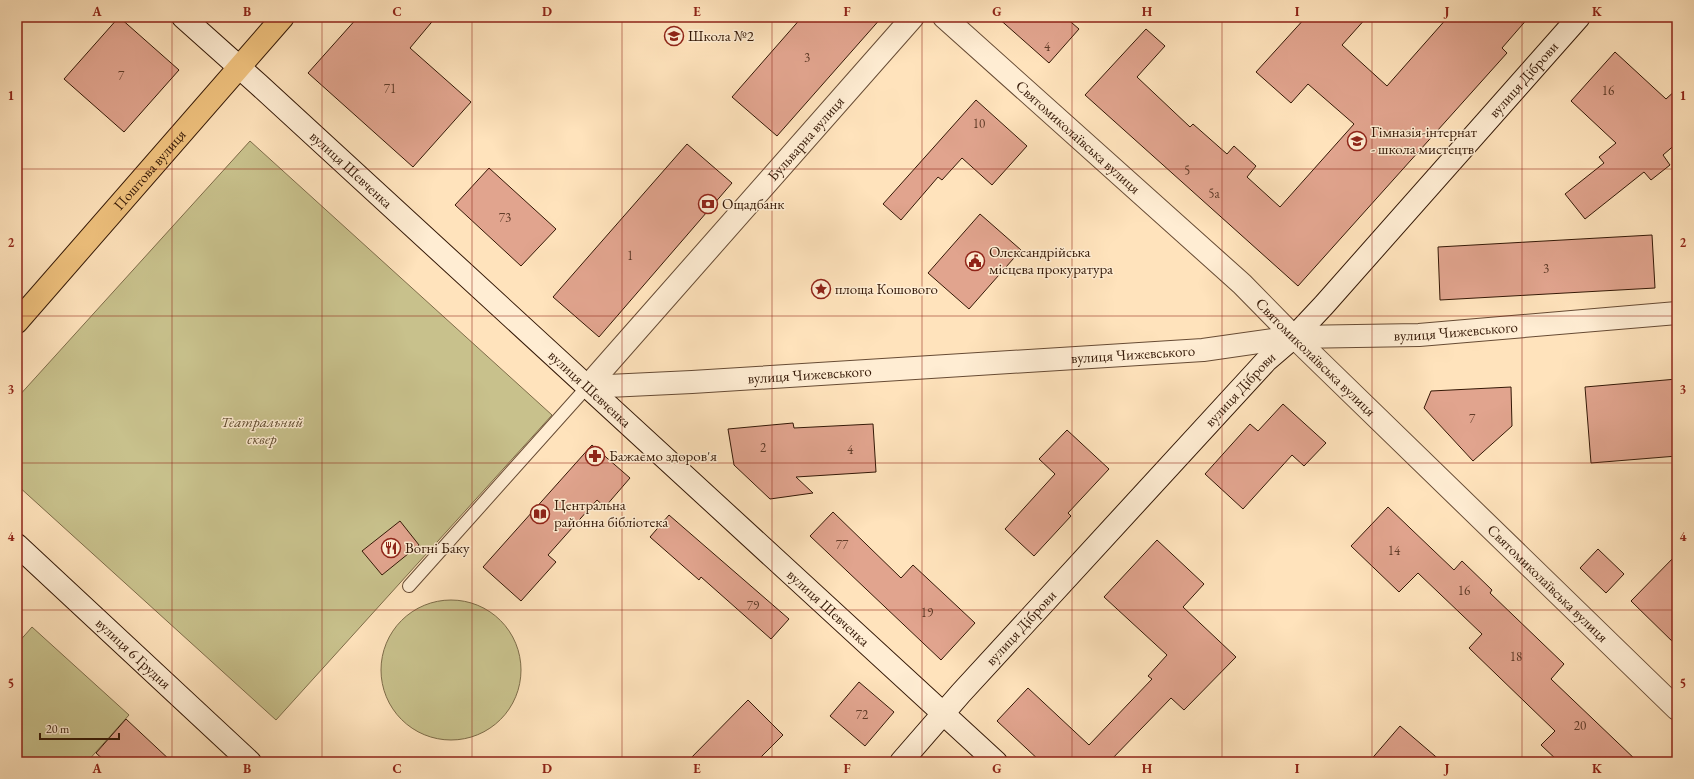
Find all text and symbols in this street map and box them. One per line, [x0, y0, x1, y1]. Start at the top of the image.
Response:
text: A [91, 3, 102, 20]
text: B [243, 3, 251, 20]
text: C [392, 3, 402, 20]
text: D [542, 3, 552, 20]
text: E [693, 3, 701, 20]
text: F [843, 3, 851, 20]
text: G [992, 3, 1002, 20]
text: H [1142, 3, 1153, 20]
text: I [1295, 3, 1300, 20]
text: J [1443, 3, 1450, 20]
text: K [1592, 3, 1603, 20]
school or university icon: Школа №2 [663, 25, 685, 47]
place label: Школа №2 [688, 26, 755, 45]
street label: вулиця Діброви [1484, 37, 1562, 121]
house number: 4 [1044, 38, 1051, 55]
house number: 3 [804, 49, 810, 66]
house number: 7 [118, 67, 125, 84]
street label: Святомиколаївська вулиця [1012, 76, 1145, 198]
house number: 71 [384, 80, 396, 97]
house number: 16 [1602, 82, 1614, 99]
text: 1 [8, 87, 15, 104]
text: 1 [1680, 87, 1687, 104]
street label: Бульварна вулиця [763, 92, 848, 185]
house number: 10 [973, 115, 985, 132]
place label: Гімназія-інтернат - школа мистецтв [1371, 122, 1477, 158]
street label: Поштова вулиця [109, 125, 190, 214]
street label: вулиця Шевченка [306, 126, 397, 212]
school or university icon: Гімназія-інтернат - школа мистецтв [1346, 130, 1368, 152]
house number: 5 [1184, 162, 1190, 179]
house number: 5а [1208, 185, 1221, 202]
bank icon: Ощадбанк [697, 193, 719, 215]
place label: Ощадбанк [722, 194, 784, 213]
house number: 73 [499, 209, 511, 226]
text: 2 [8, 234, 15, 251]
text: 2 [1680, 234, 1687, 251]
place label: Олександрійська місцева прокуратура [989, 242, 1113, 278]
house number: 1 [627, 247, 633, 264]
public building icon: Олександрійська місцева прокуратура [964, 250, 986, 272]
house number: 3 [1543, 260, 1549, 277]
place icon: площа Кошового [810, 278, 832, 300]
place label: площа Кошового [835, 279, 938, 298]
street label: Святомиколаївська вулиця [1252, 294, 1380, 420]
street label: вулиця Чижевського [1394, 317, 1518, 344]
street label: вулиця Чижевського [1070, 341, 1196, 367]
street label: вулиця Шевченка [545, 346, 635, 431]
street label: вулиця Діброви [1200, 347, 1279, 431]
street label: вулиця Чижевського [747, 361, 872, 387]
text: 3 [8, 381, 15, 398]
text: 3 [1680, 381, 1687, 398]
house number: 7 [1469, 410, 1476, 427]
park label: Театральний сквер [221, 412, 304, 448]
house number: 2 [760, 439, 767, 456]
house number: 4 [847, 441, 854, 458]
pharmacy icon: Бажаємо здоров'я [584, 445, 606, 467]
place label: Бажаємо здоров'я [609, 446, 717, 465]
place label: Центральна районна бібліотека [554, 495, 668, 531]
library icon: Центральна районна бібліотека [529, 503, 551, 525]
street label: Святомиколаївська вулиця [1484, 520, 1613, 646]
text: 4 [8, 528, 15, 545]
text: 4 [1680, 528, 1687, 545]
house number: 77 [836, 536, 849, 553]
restaurant icon: Вогні Баку [380, 537, 402, 559]
place label: Вогні Баку [405, 538, 470, 557]
house number: 14 [1388, 542, 1401, 559]
street label: вулиця Шевченка [783, 565, 874, 650]
house number: 16 [1458, 582, 1470, 599]
street label: вулиця Діброви [981, 586, 1060, 669]
house number: 79 [747, 597, 760, 614]
house number: 19 [921, 604, 934, 621]
street label: вулиця 6 Грудня [92, 613, 176, 693]
house number: 18 [1510, 648, 1522, 665]
text: 5 [8, 675, 14, 692]
text: 5 [1680, 675, 1686, 692]
house number: 72 [856, 706, 869, 723]
scale bar [40, 715, 119, 741]
house number: 20 [1574, 717, 1586, 734]
text: 20 m [46, 721, 70, 737]
text: A [91, 760, 102, 777]
text: B [243, 760, 251, 777]
text: C [392, 760, 402, 777]
text: D [542, 760, 552, 777]
text: E [693, 760, 701, 777]
text: F [843, 760, 851, 777]
text: G [992, 760, 1002, 777]
text: H [1142, 760, 1153, 777]
text: I [1295, 760, 1300, 777]
text: J [1443, 760, 1450, 777]
text: K [1592, 760, 1603, 777]

